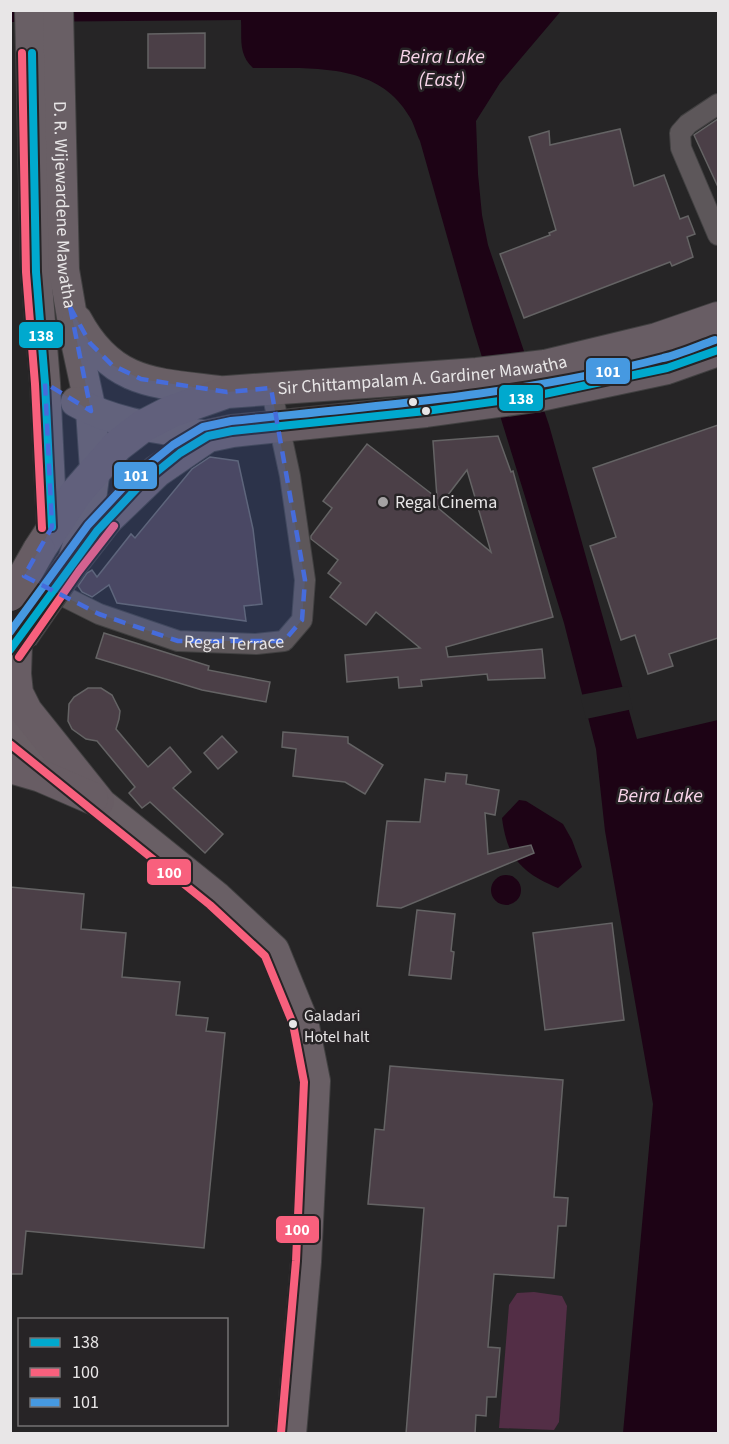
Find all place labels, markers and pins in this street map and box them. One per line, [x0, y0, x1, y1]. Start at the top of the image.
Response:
unlabelled marker [407, 396, 419, 408]
unlabelled marker [420, 405, 432, 417]
place label: Regal Cinema [395, 490, 497, 515]
marker: Regal Cinema [376, 495, 390, 509]
place label: Galadari Hotel halt [304, 1005, 370, 1048]
marker: Galadari Hotel halt [287, 1018, 299, 1030]

